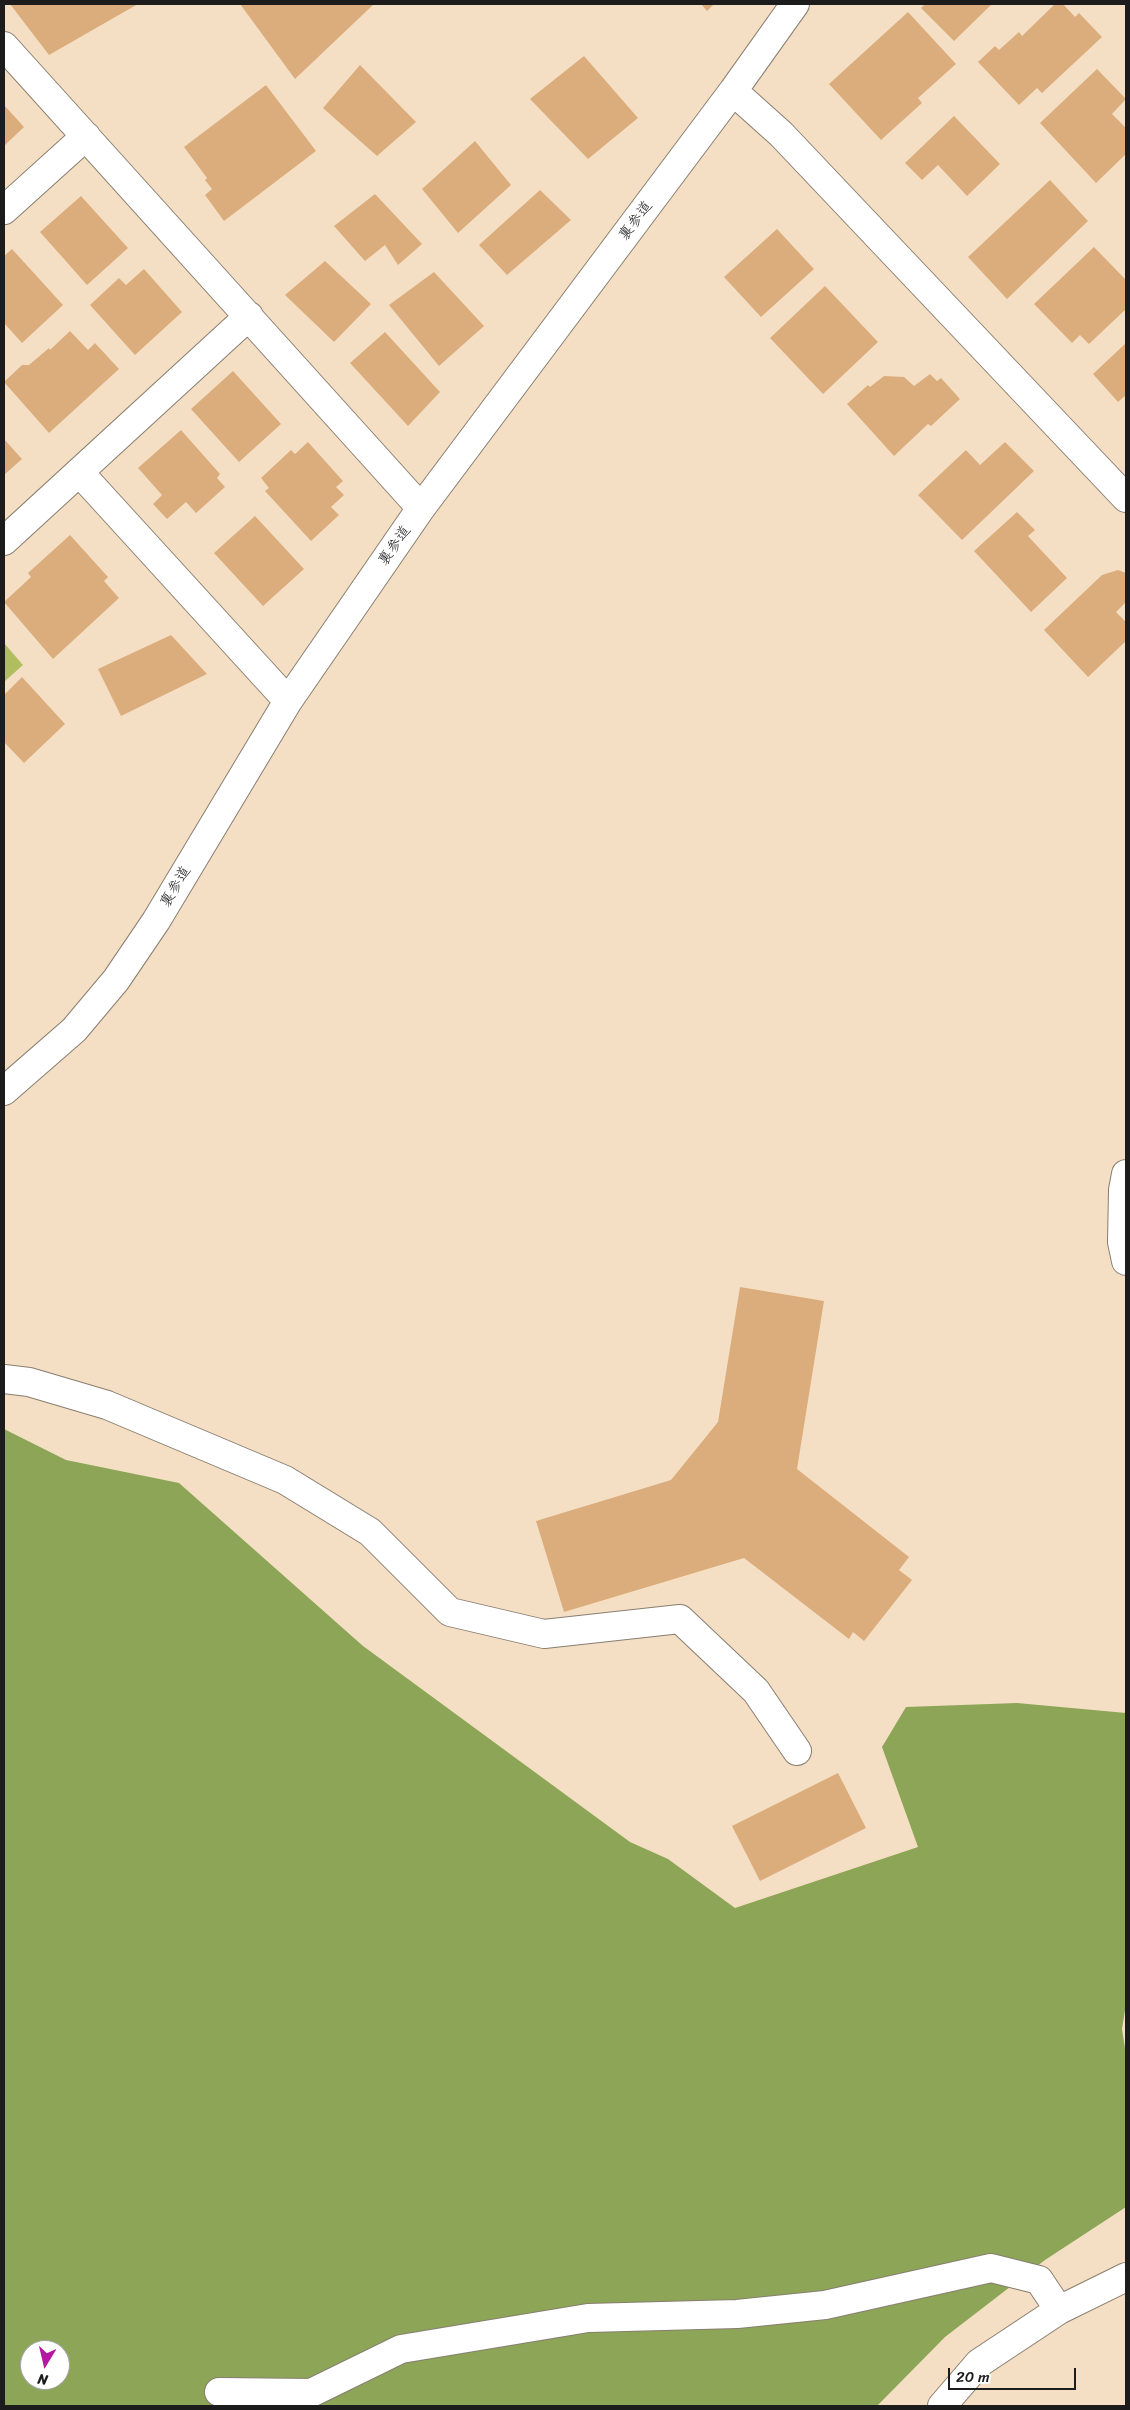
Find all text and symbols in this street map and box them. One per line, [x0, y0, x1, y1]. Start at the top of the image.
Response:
street label: 裏参道 [615, 198, 657, 244]
street label: 裏参道 [375, 522, 415, 570]
street label: 裏参道 [157, 863, 195, 911]
north arrow [20, 2340, 70, 2390]
scale bar [950, 2358, 1078, 2390]
text: 20 m [956, 2364, 990, 2390]
text: N [36, 2366, 49, 2392]

